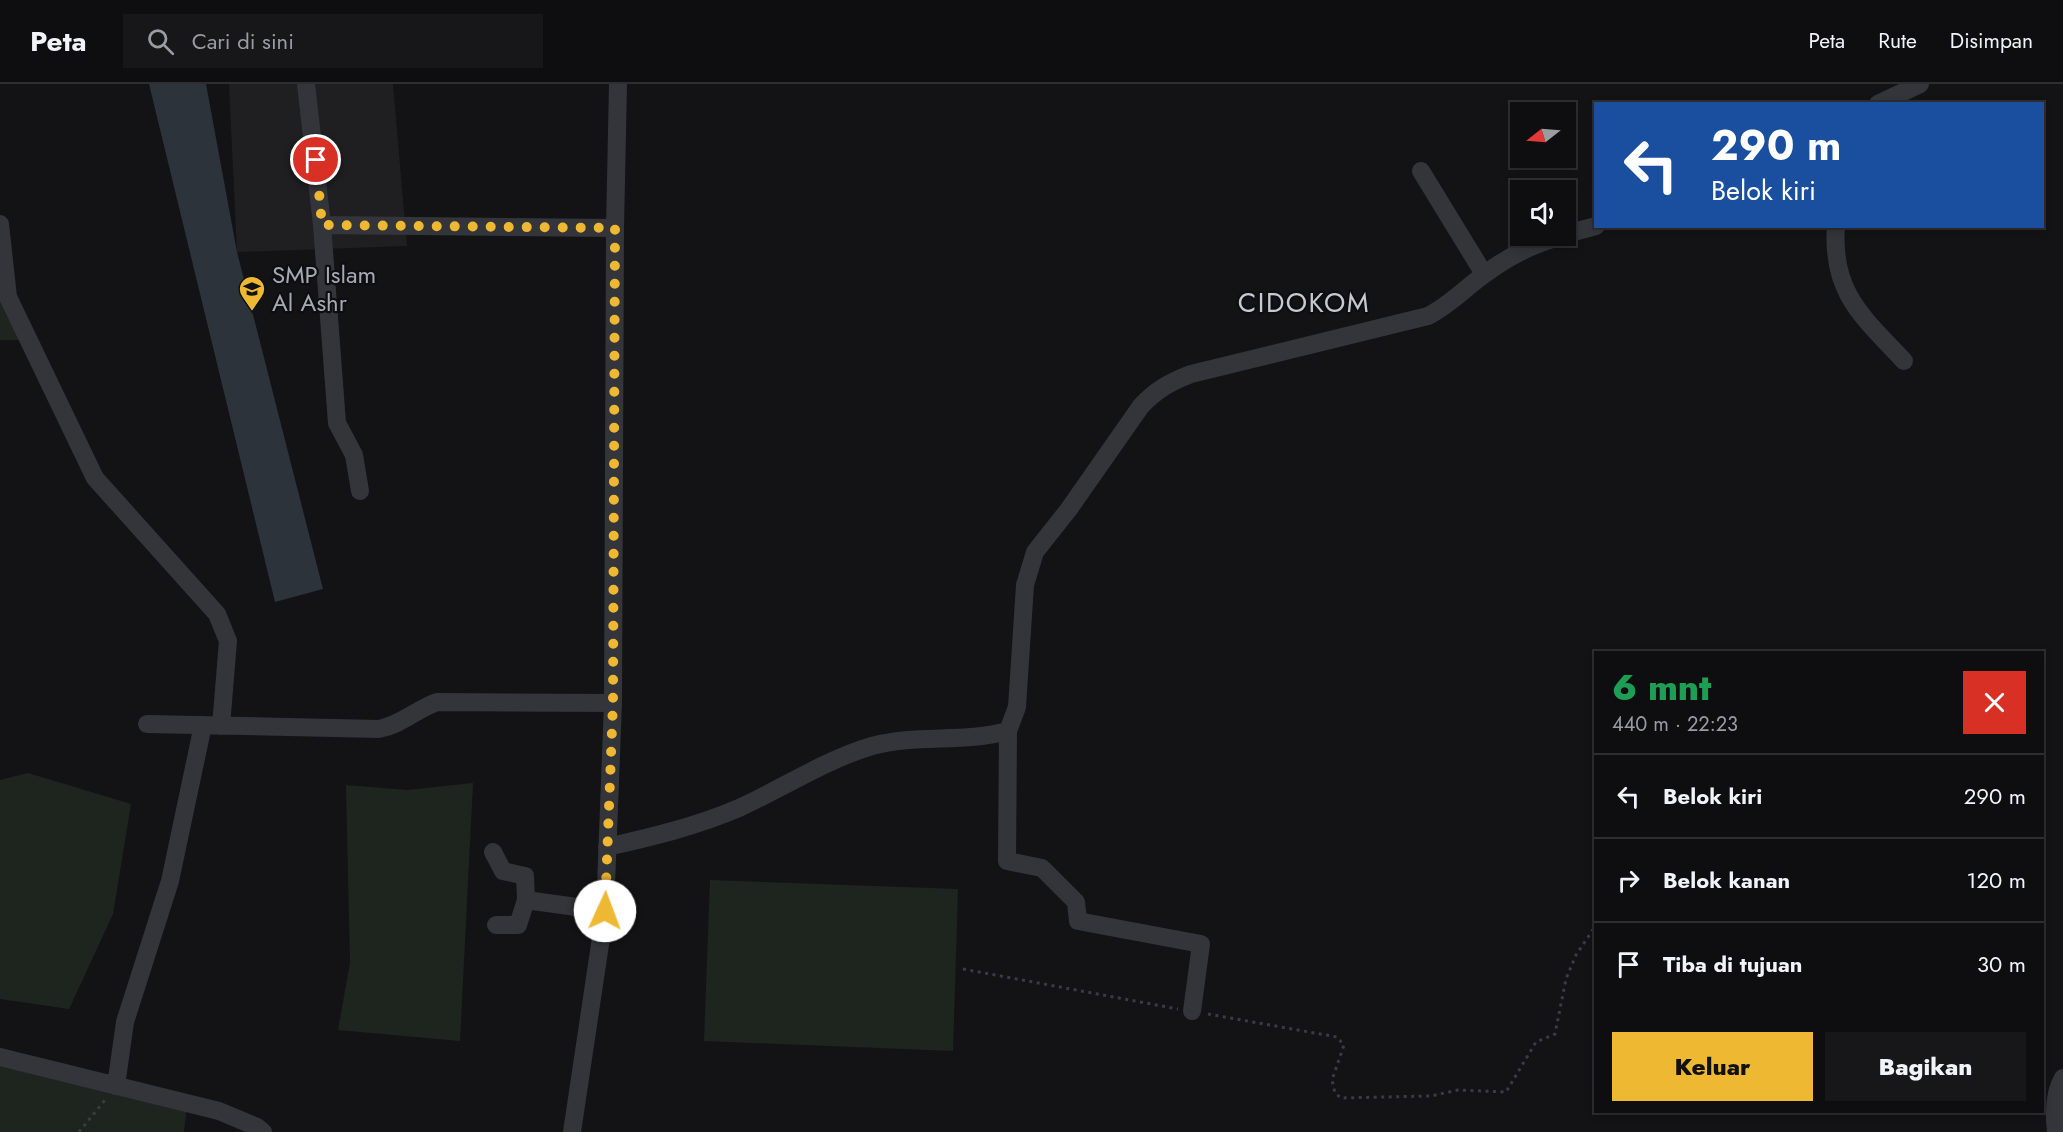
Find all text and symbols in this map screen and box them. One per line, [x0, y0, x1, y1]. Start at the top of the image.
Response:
search box [123, 14, 543, 68]
text: Peta [30, 21, 87, 62]
icon: search [144, 25, 177, 58]
text: Cari di sini [192, 25, 294, 57]
text: Peta [1808, 26, 1845, 56]
text: Rute [1878, 26, 1917, 56]
text: Disimpan [1950, 26, 2033, 56]
north arrow [1510, 102, 1576, 168]
map controls [1510, 102, 1576, 246]
text: 290 m [1711, 115, 1842, 176]
icon: left [1612, 126, 1690, 204]
pin [290, 134, 341, 185]
icon: arrive [299, 143, 332, 176]
text: Belok kiri [1711, 171, 1816, 210]
button: sound [1510, 180, 1576, 246]
place label: SMP Islam Al Ashr [272, 257, 376, 320]
school or university icon: SMP Islam Al Ashr [237, 274, 267, 312]
district label: CIDOKOM [1238, 283, 1370, 322]
text: 6 mnt [1612, 661, 1711, 713]
button: close [1963, 671, 2026, 734]
text: 440 m · 22:23 [1612, 710, 1738, 739]
icon: left [1612, 780, 1645, 813]
text: Belok kiri [1663, 780, 1762, 812]
text: 290 m [1964, 780, 2026, 812]
icon: right [1612, 864, 1645, 897]
text: Belok kanan [1663, 864, 1790, 896]
text: 120 m [1967, 864, 2026, 896]
position arrow [573, 879, 637, 943]
icon: arrive [1612, 948, 1645, 981]
text: Tiba di tujuan [1663, 948, 1802, 980]
text: 30 m [1977, 948, 2026, 980]
button: Keluar [1612, 1032, 1813, 1101]
button: Bagikan [1825, 1032, 2026, 1101]

